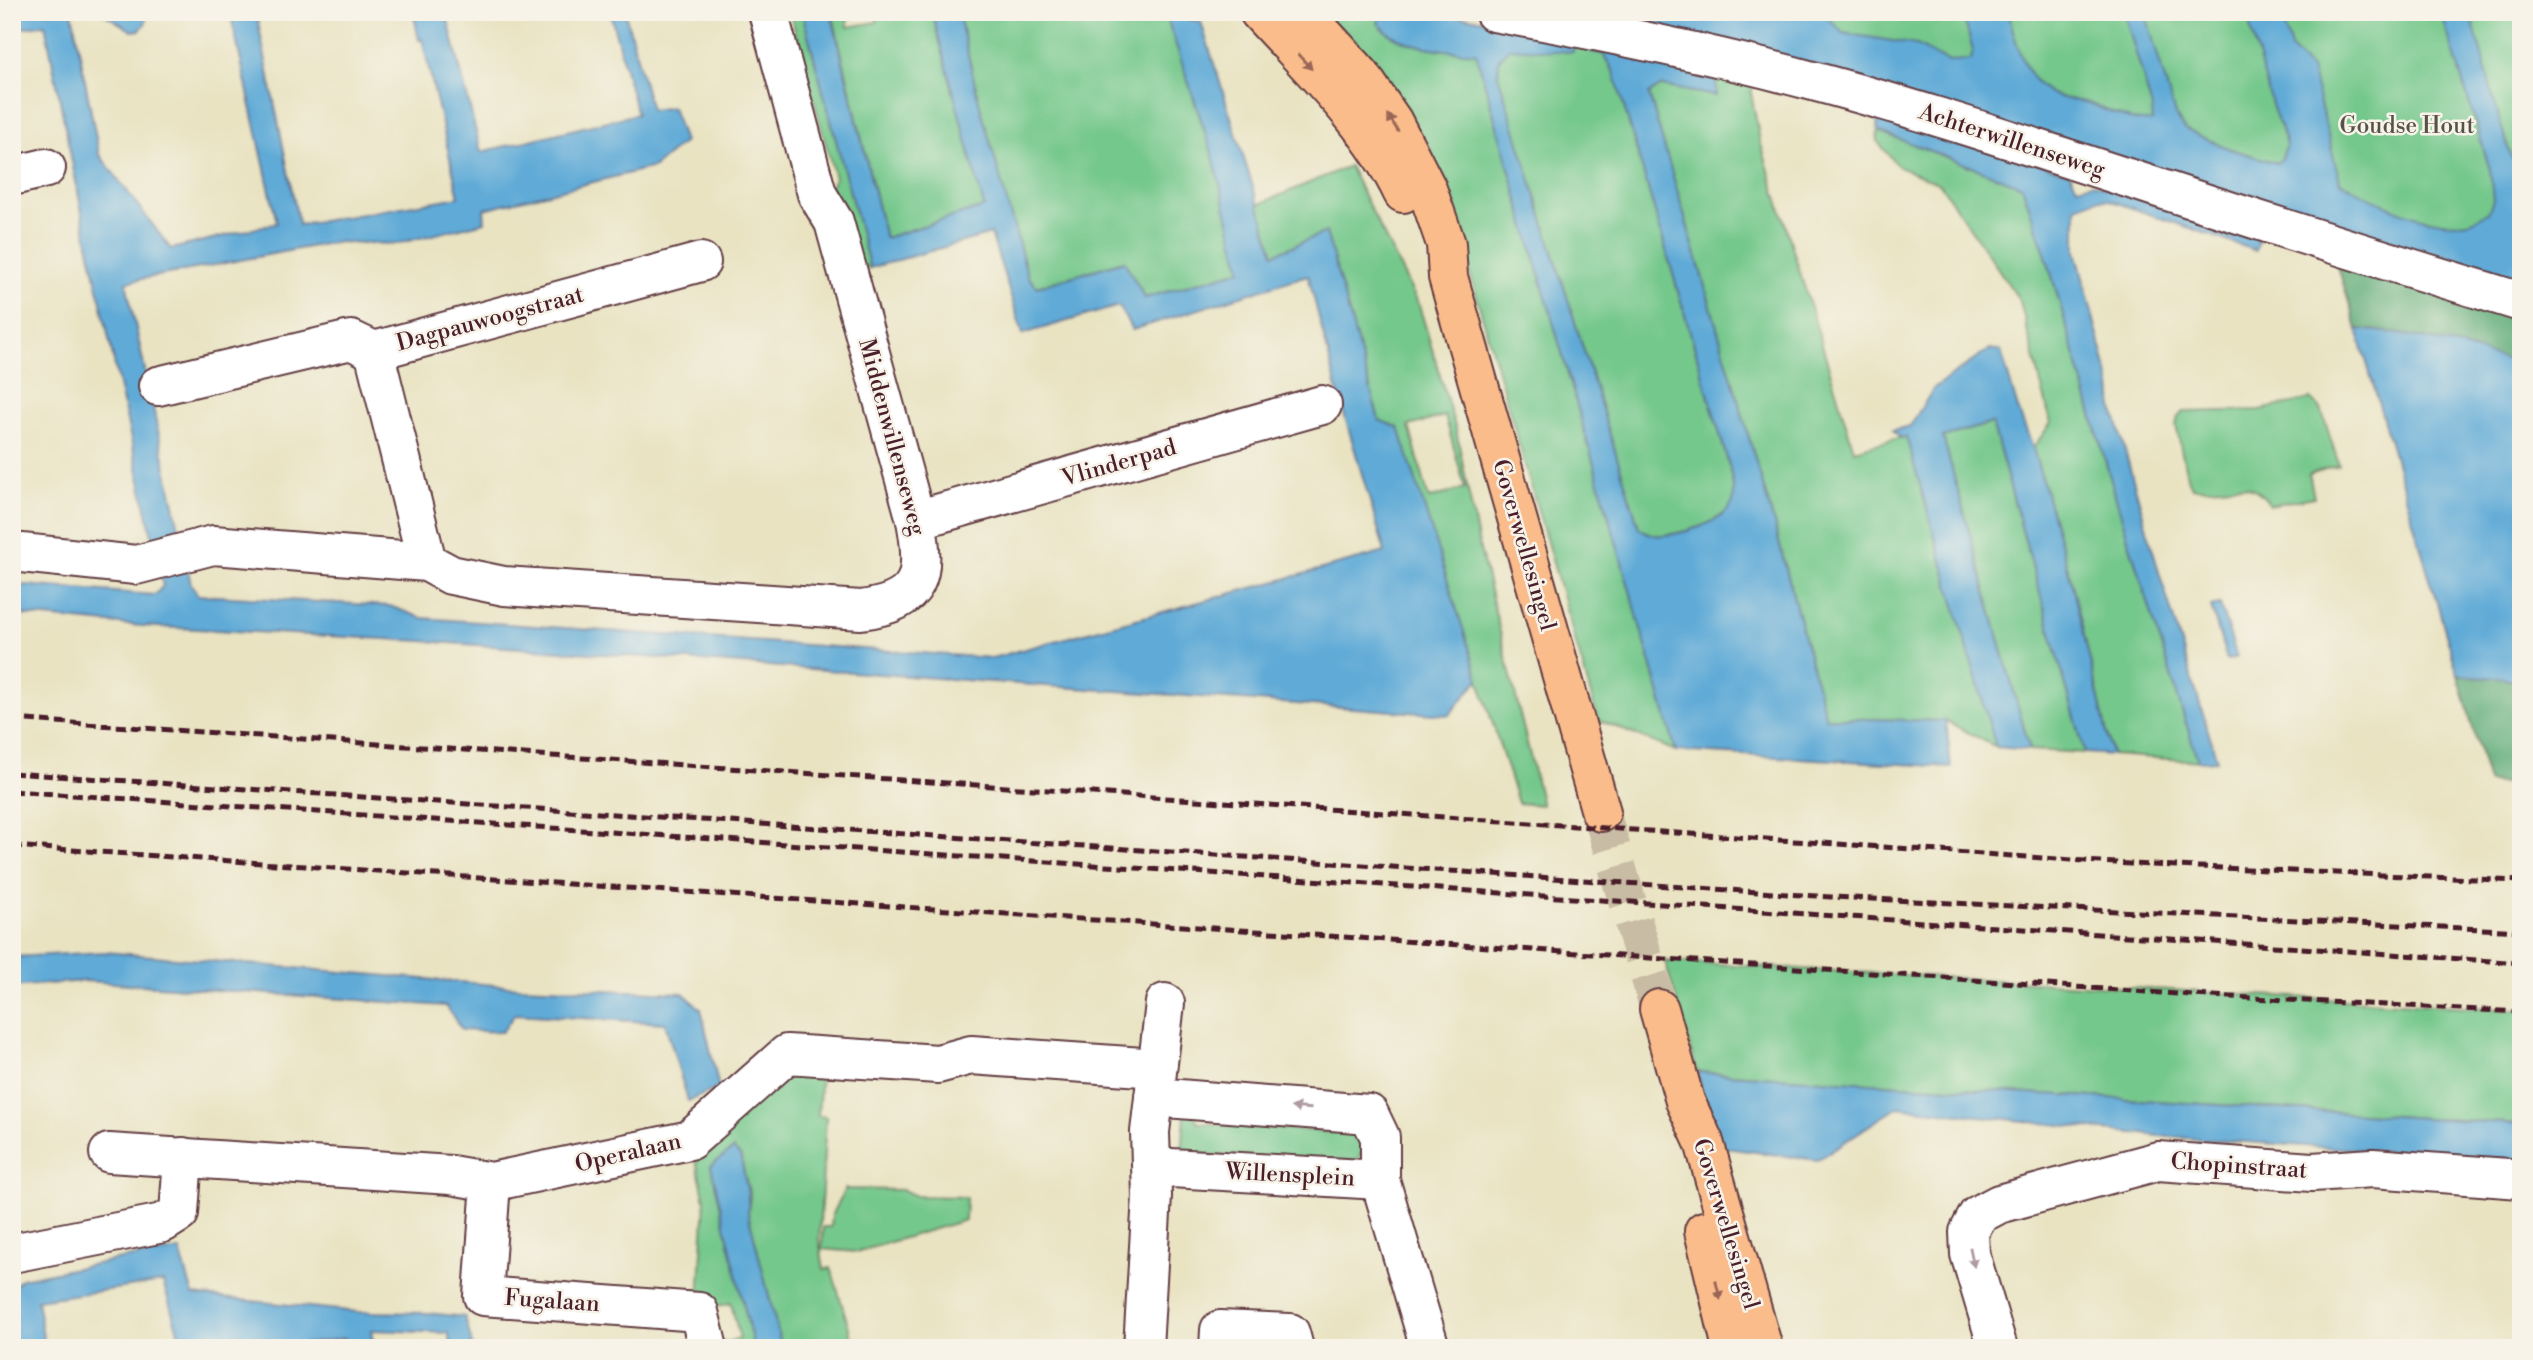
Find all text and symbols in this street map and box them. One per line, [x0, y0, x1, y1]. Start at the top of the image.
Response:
one-way arrow [1297, 53, 1313, 71]
street label: Achterwillenseweg [1915, 97, 2109, 184]
park label: Goudse Hout [2339, 112, 2475, 140]
one-way arrow [1387, 113, 1399, 132]
street label: Dagpauwoogstraat [393, 281, 587, 357]
street label: Middenwillenseweg [852, 336, 932, 539]
street label: Vlinderpad [1058, 433, 1179, 493]
street label: Goverwellesingel [1486, 456, 1562, 634]
one-way arrow [1290, 1102, 1312, 1113]
street label: Operalaan [572, 1127, 684, 1179]
street label: Goverwellesingel [1687, 1135, 1765, 1313]
street label: Chopinstraat [2170, 1147, 2308, 1185]
street label: Willensplein [1224, 1158, 1356, 1192]
one-way arrow [1966, 1246, 1977, 1268]
one-way arrow [1713, 1279, 1724, 1301]
street label: Fugalaan [503, 1284, 601, 1318]

